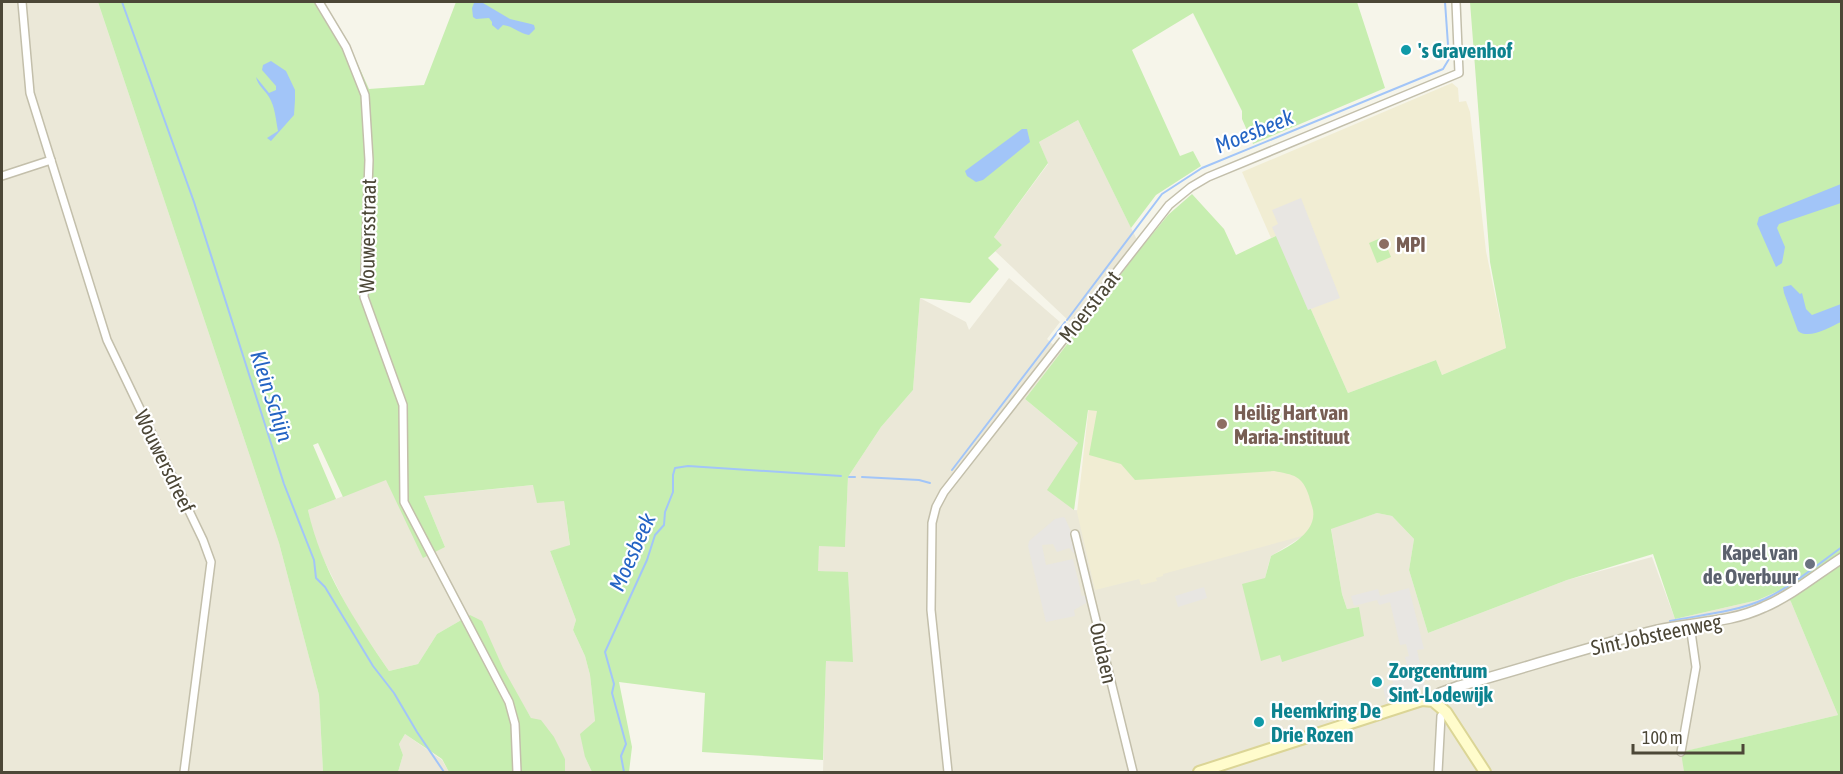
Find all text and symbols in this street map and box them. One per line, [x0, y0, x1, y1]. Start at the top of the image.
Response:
place label: 's Gravenhof [1418, 38, 1513, 62]
marker: 's Gravenhof [1399, 43, 1413, 57]
water label: Moesbeek [1211, 103, 1297, 159]
street label: Wouwersstraat [354, 178, 380, 294]
place label: MPI [1396, 232, 1426, 256]
marker: MPI [1377, 237, 1391, 251]
street label: Moerstraat [1054, 265, 1124, 347]
water label: Klein Schijn [245, 347, 299, 445]
place label: Heilig Hart van Maria-instituut [1234, 400, 1350, 448]
street label: Wouwersdreef [130, 406, 200, 516]
marker: Heilig Hart van Maria-instituut [1215, 417, 1229, 431]
water label: Moesbeek [603, 509, 661, 595]
place label: Kapel van de Overbuur [1703, 540, 1799, 588]
marker: Kapel van de Overbuur [1803, 557, 1817, 571]
street label: Sint Jobsteenweg [1589, 608, 1723, 660]
street label: Oudaen [1085, 620, 1123, 686]
place label: Zorgcentrum Sint-Lodewijk [1389, 658, 1494, 706]
marker: Zorgcentrum Sint-Lodewijk [1370, 675, 1384, 689]
place label: Heemkring De Drie Rozen [1271, 698, 1381, 746]
marker: Heemkring De Drie Rozen [1252, 715, 1266, 729]
scale bar [1633, 717, 1742, 755]
text: 100 m [1642, 727, 1683, 748]

